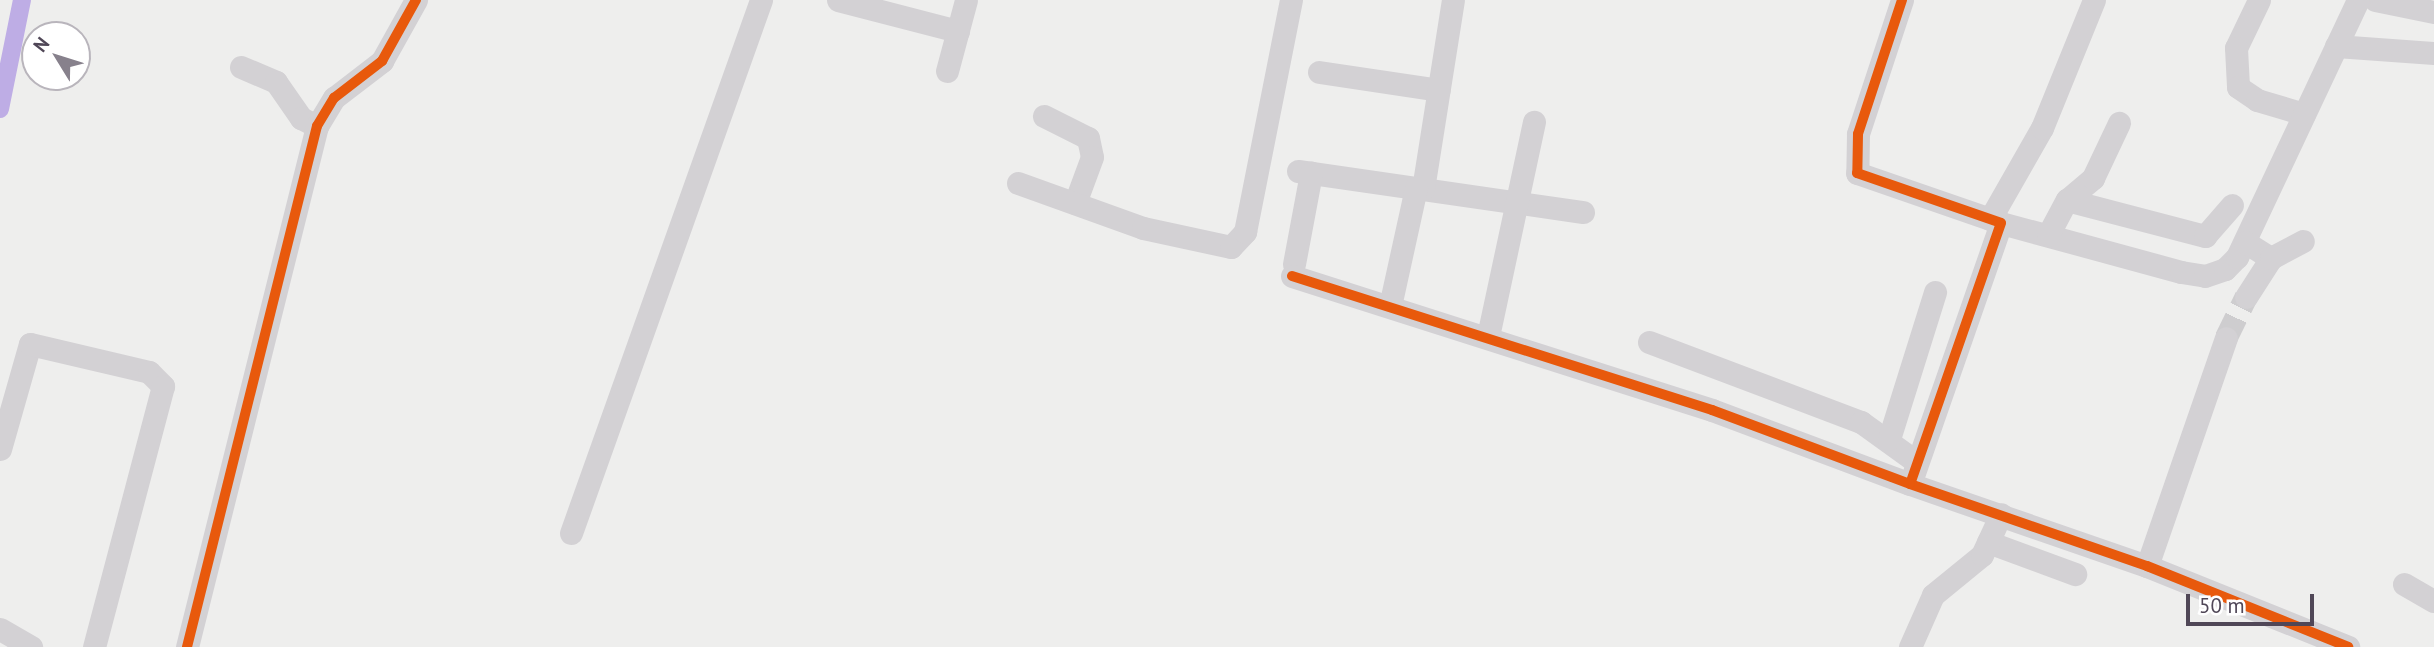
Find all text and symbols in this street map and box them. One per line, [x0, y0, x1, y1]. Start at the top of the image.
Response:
north arrow [21, 21, 91, 91]
text: N [28, 32, 54, 57]
scale bar [2189, 580, 2317, 624]
text: 50 m [2199, 592, 2245, 619]

